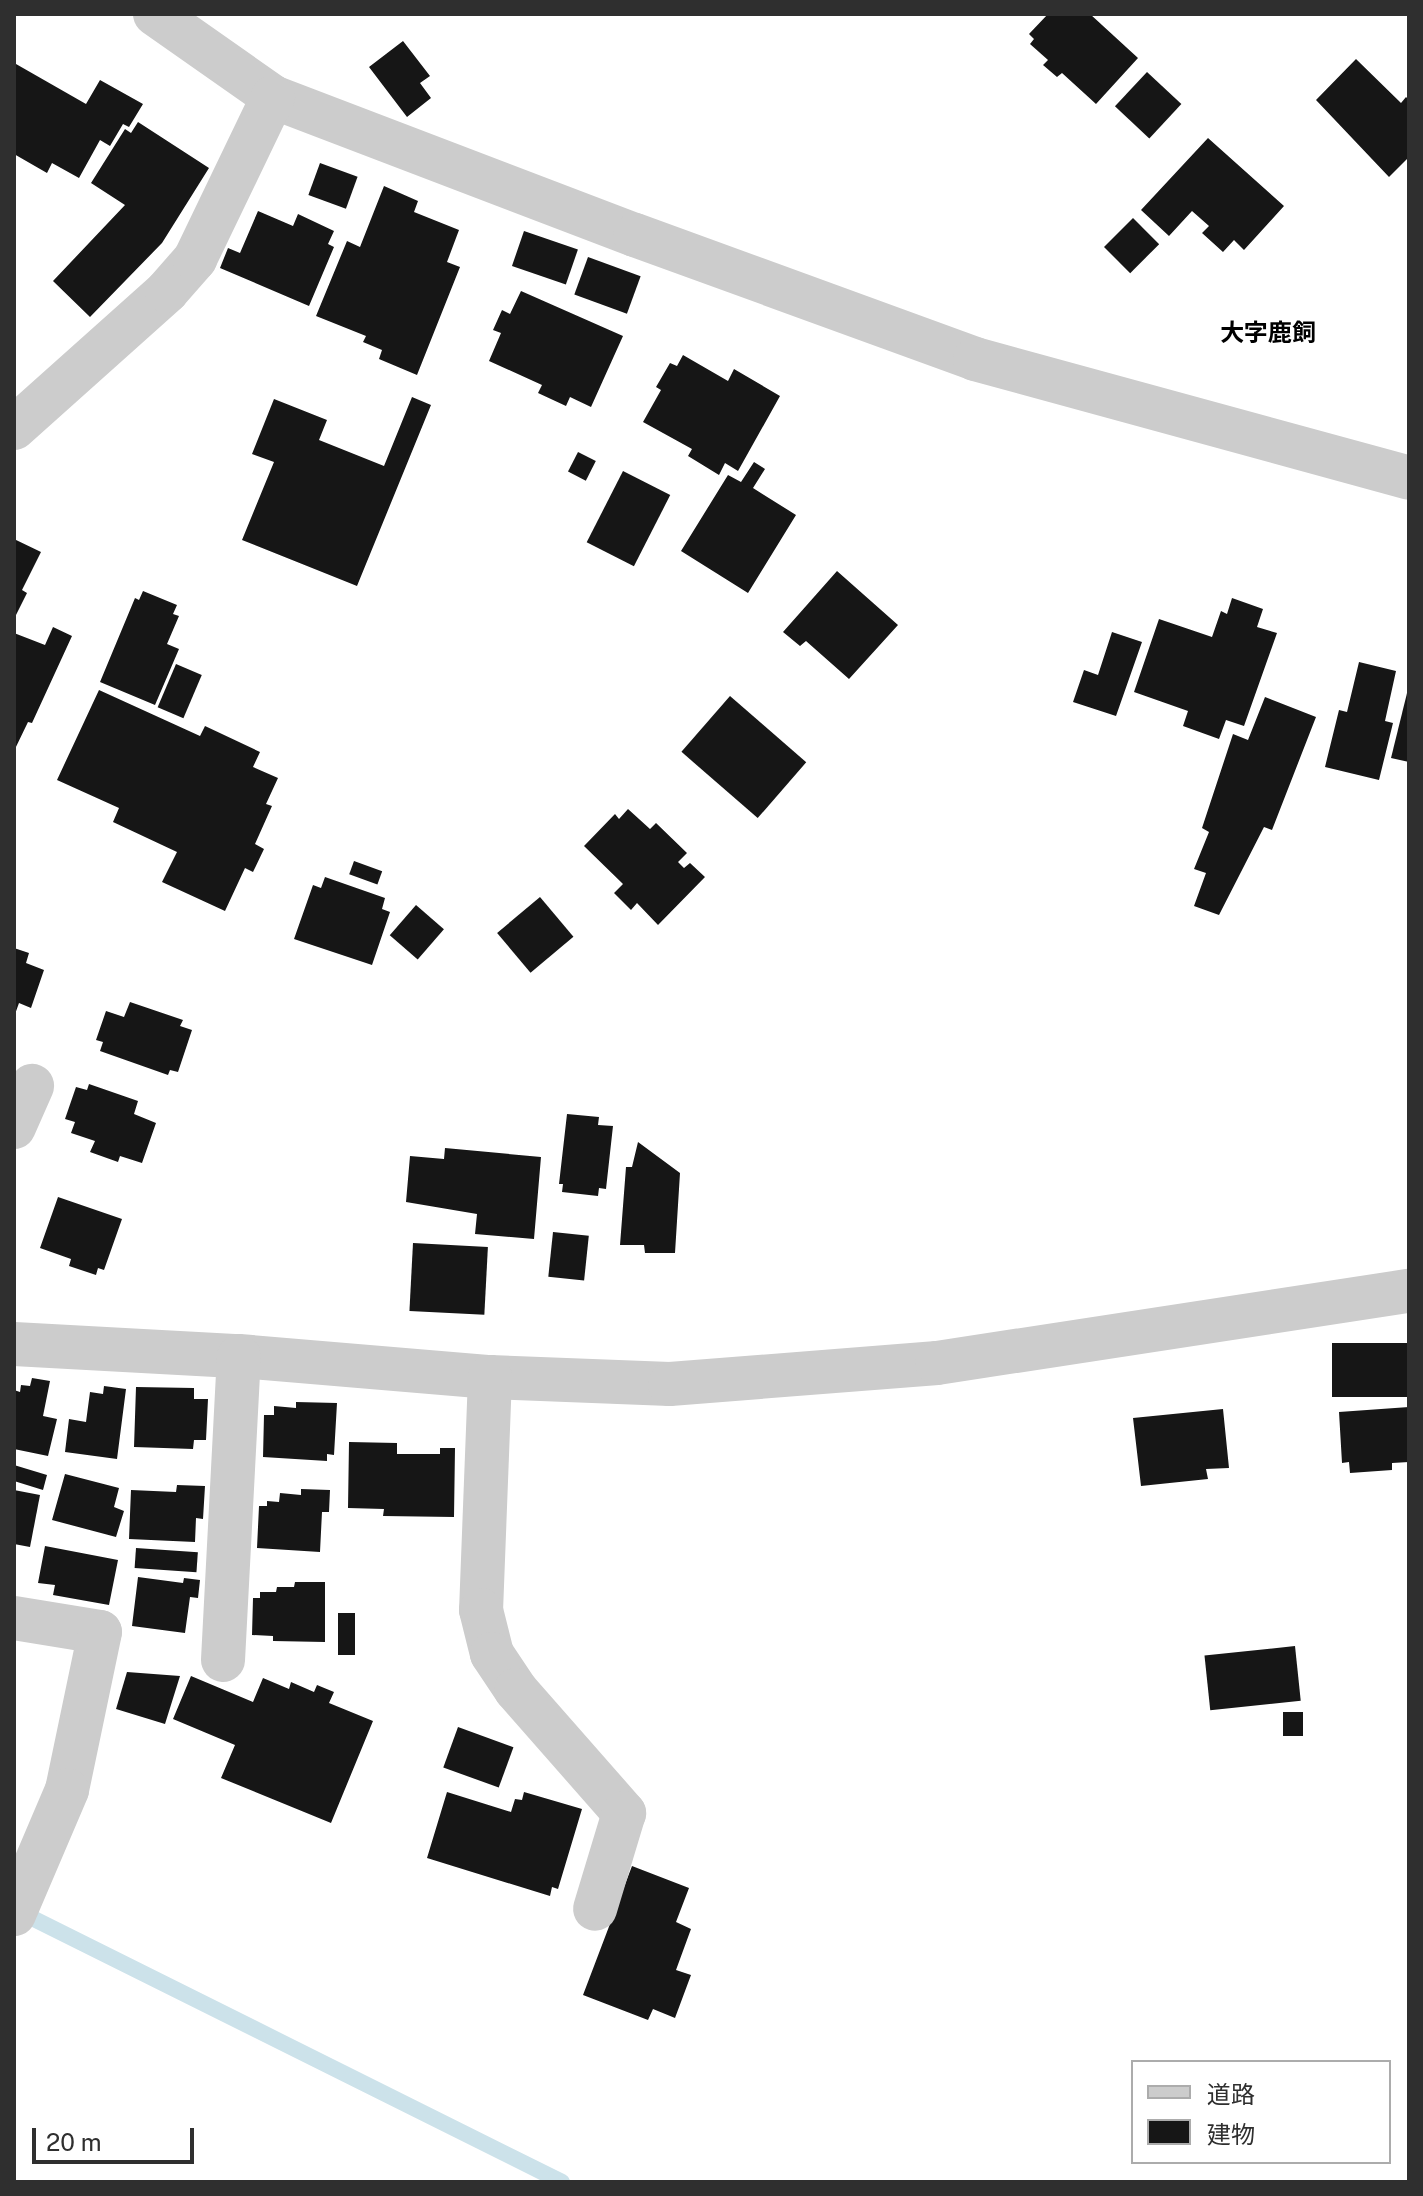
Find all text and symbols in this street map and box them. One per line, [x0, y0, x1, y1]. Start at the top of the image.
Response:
district label: 大字鹿飼 [1220, 319, 1316, 347]
legend [1131, 2060, 1391, 2164]
text: 道路 [1207, 2080, 1255, 2108]
scale bar [36, 2112, 198, 2162]
text: 建物 [1207, 2120, 1255, 2148]
text: 20 m [46, 2128, 102, 2156]

